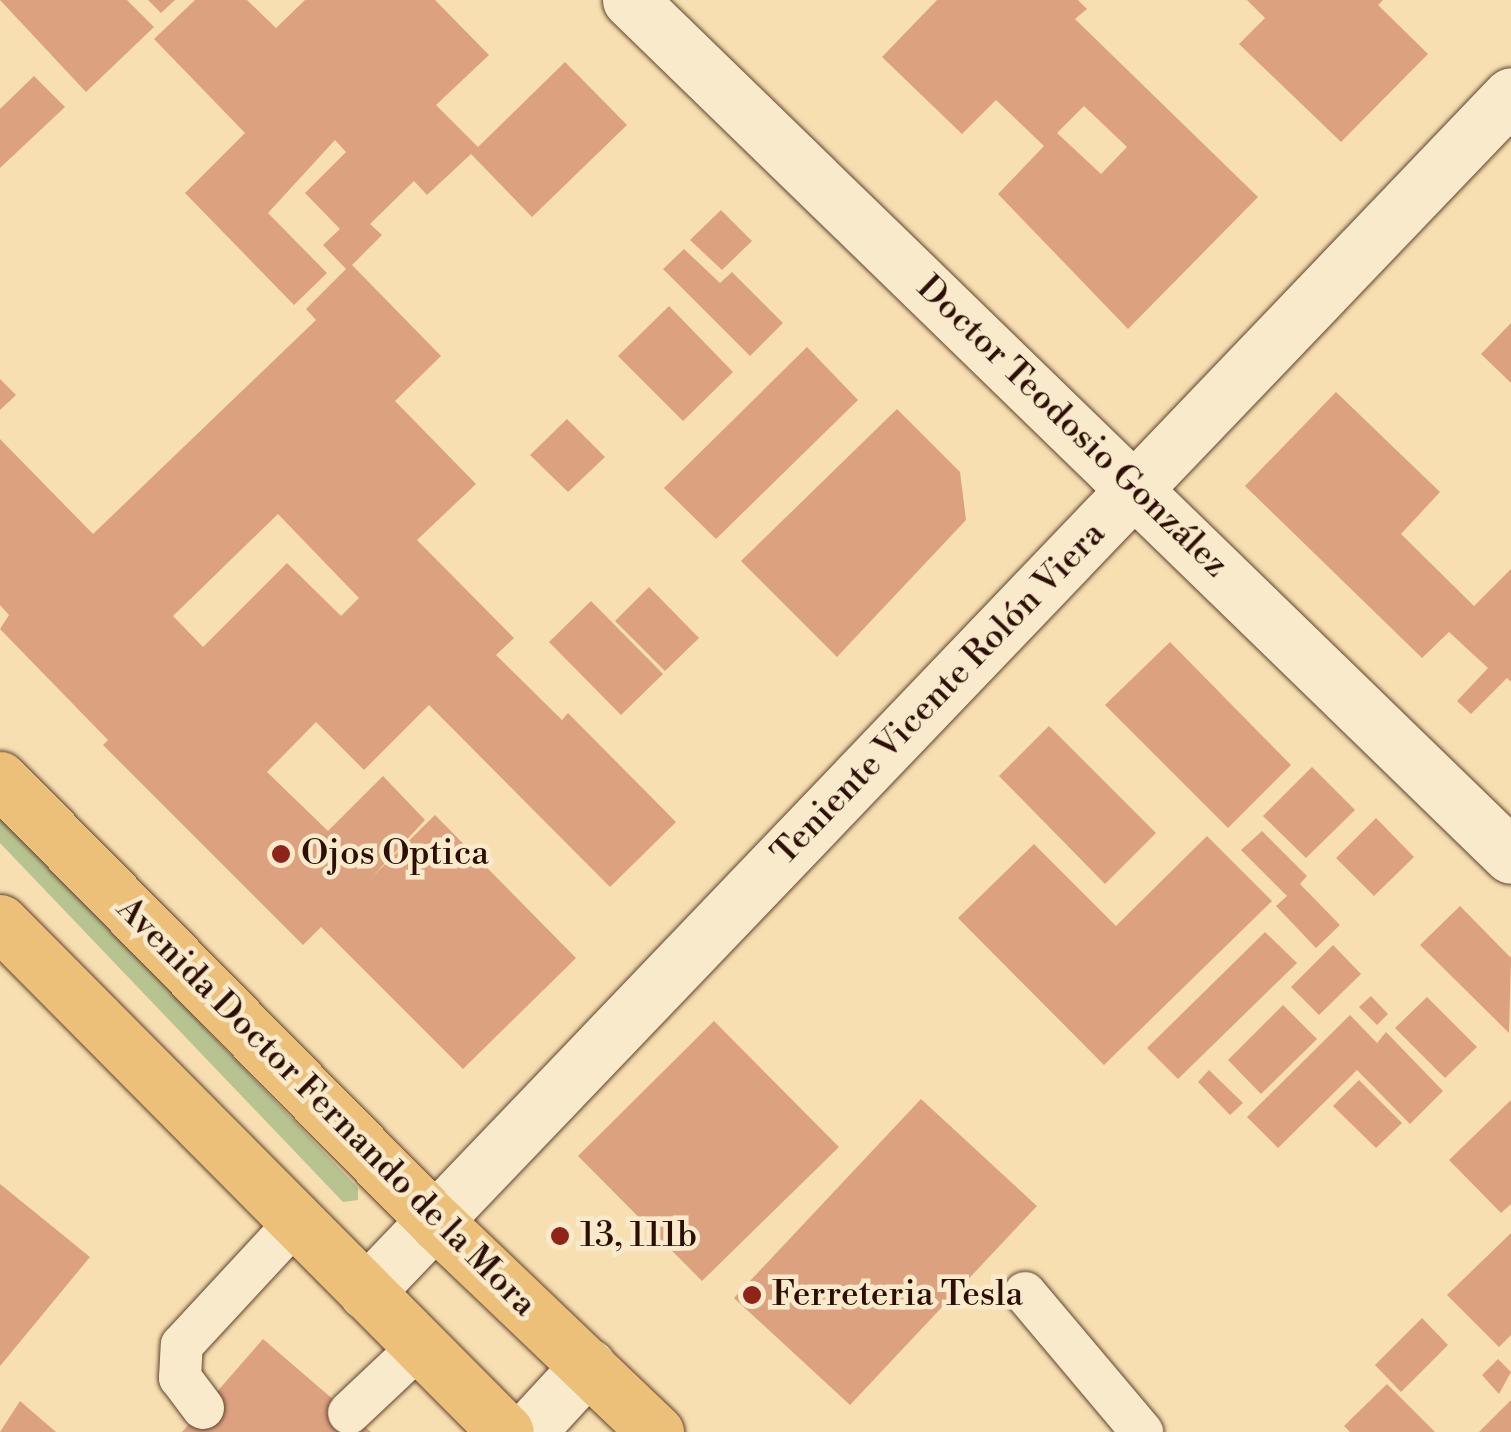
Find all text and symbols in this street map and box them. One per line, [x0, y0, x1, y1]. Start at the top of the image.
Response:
street label: Doctor Teodosio González [908, 267, 1236, 587]
street label: Teniente Vicente Rolón Viera [764, 513, 1114, 875]
place label: Ojos Optica [301, 833, 489, 875]
marker: Ojos Optica [270, 843, 292, 865]
street label: Avenida Doctor Fernando de la Mora [107, 888, 545, 1326]
place label: 13, 111b [580, 1215, 697, 1257]
marker: 13, 111b [549, 1225, 571, 1247]
place label: Ferreteria Tesla [772, 1274, 1023, 1316]
marker: Ferreteria Tesla [741, 1284, 763, 1306]

